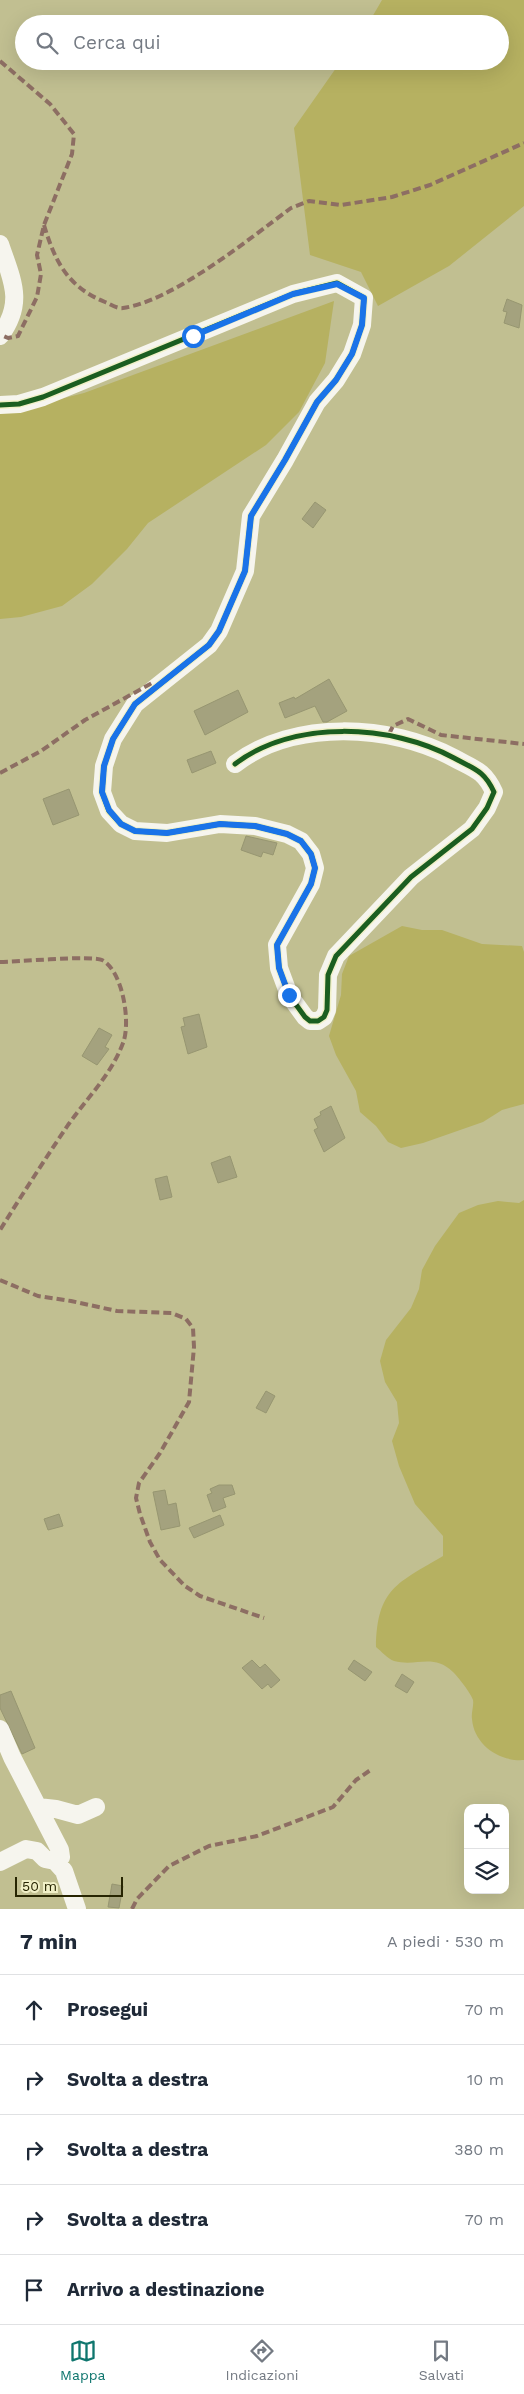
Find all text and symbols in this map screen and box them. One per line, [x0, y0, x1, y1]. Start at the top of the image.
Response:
search box [15, 15, 509, 70]
icon: search [33, 29, 61, 57]
text: Cerca qui [73, 31, 161, 54]
route start [182, 325, 205, 348]
route end [278, 984, 301, 1007]
map controls [464, 1804, 509, 1894]
button: locate [464, 1804, 509, 1849]
button: layers [464, 1849, 509, 1894]
scale bar [15, 1874, 122, 1897]
text: 50 m [22, 1878, 57, 1894]
text: 7 min [20, 1929, 77, 1954]
text: A piedi · 530 m [387, 1932, 504, 1951]
icon: ahead [20, 1996, 48, 2024]
text: Prosegui [67, 1998, 148, 2021]
text: 70 m [465, 2000, 504, 2019]
icon: right [20, 2066, 48, 2094]
text: Svolta a destra [67, 2068, 208, 2091]
text: 10 m [467, 2070, 504, 2089]
icon: right [20, 2136, 48, 2164]
text: Svolta a destra [67, 2138, 208, 2161]
text: 380 m [454, 2140, 504, 2159]
icon: right [20, 2206, 48, 2234]
text: Svolta a destra [67, 2208, 208, 2231]
text: 70 m [465, 2210, 504, 2229]
icon: arrive [20, 2276, 48, 2304]
text: Arrivo a destinazione [67, 2278, 264, 2301]
tab: Mappa [60, 2337, 105, 2383]
tab: Indicazioni [226, 2337, 299, 2383]
tab: Salvati [419, 2337, 464, 2383]

